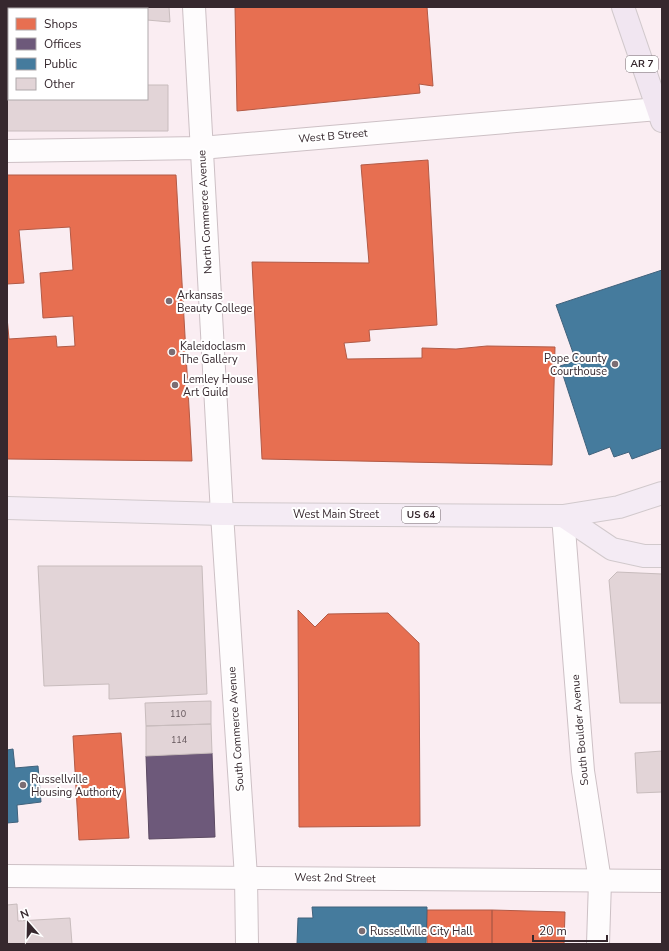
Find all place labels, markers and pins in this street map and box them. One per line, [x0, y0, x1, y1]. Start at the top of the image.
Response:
place label: Arkansas Beauty College [177, 288, 253, 316]
marker: Arkansas Beauty College [164, 296, 174, 306]
place label: Kaleidoclasm The Gallery [180, 339, 246, 367]
marker: Kaleidoclasm The Gallery [167, 347, 177, 357]
place label: Pope County Courthouse [544, 351, 607, 379]
marker: Pope County Courthouse [610, 359, 620, 369]
place label: Lemley House Art Guild [183, 372, 254, 400]
marker: Lemley House Art Guild [170, 380, 180, 390]
place label: Russellville Housing Authority [31, 772, 122, 800]
marker: Russellville Housing Authority [18, 780, 28, 790]
place label: Russellville City Hall [370, 924, 474, 939]
marker: Russellville City Hall [357, 926, 367, 936]

